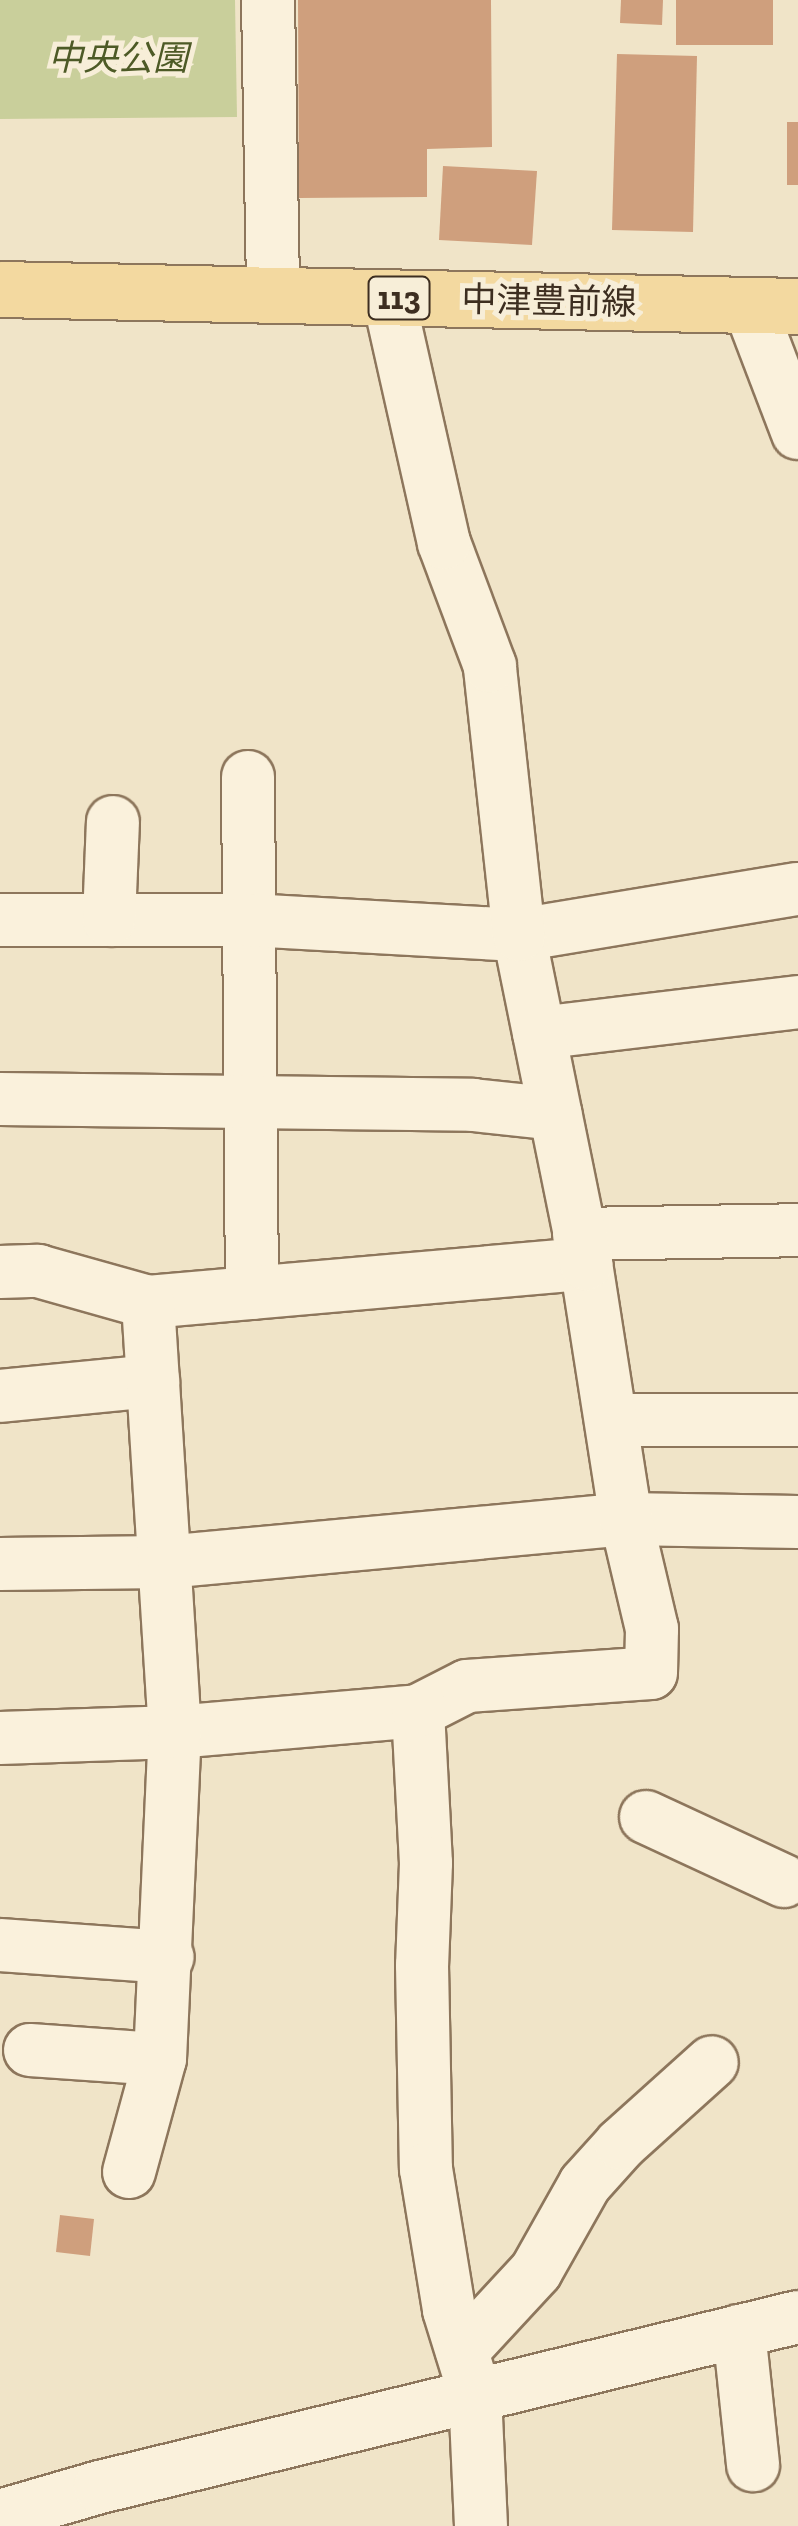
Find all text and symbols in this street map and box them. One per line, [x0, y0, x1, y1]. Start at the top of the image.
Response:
park label: 中央公園 [48, 37, 188, 79]
road number: 113 [366, 271, 432, 325]
street label: 中津豊前線 [461, 278, 637, 324]

